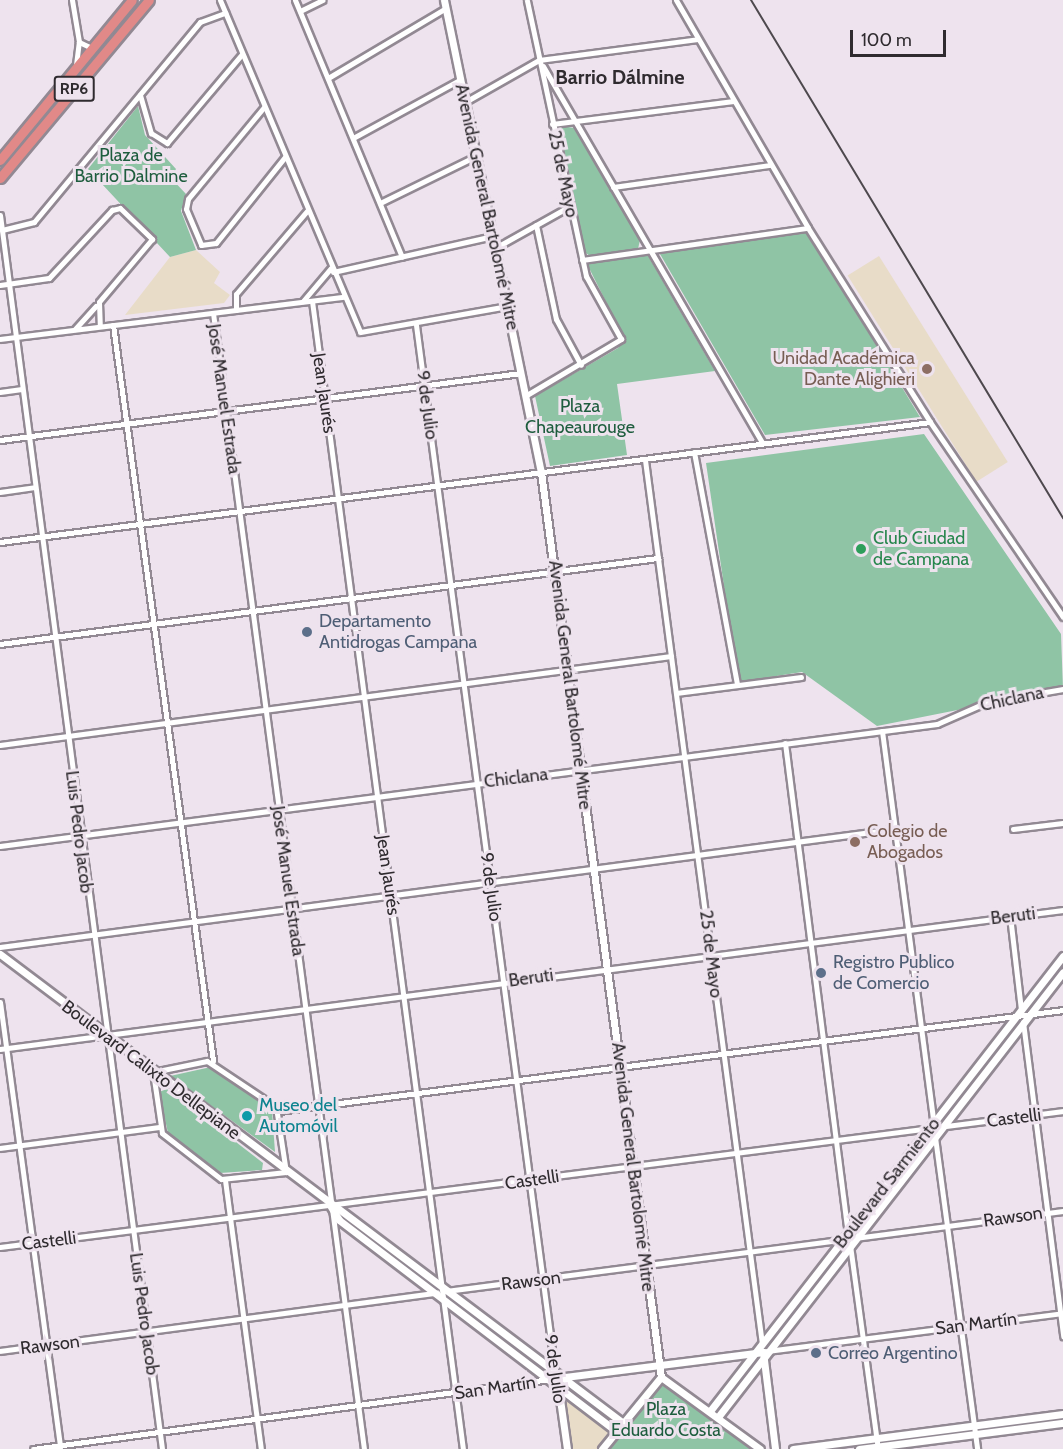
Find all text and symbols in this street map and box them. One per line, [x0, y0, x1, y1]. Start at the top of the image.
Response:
scale bar [853, 18, 949, 56]
text: 100 m [861, 29, 912, 51]
district label: Barrio Dálmine [555, 65, 685, 89]
road number: RP6 [53, 76, 95, 102]
street label: Avenida General Bartolomé Mitre [450, 82, 524, 332]
street label: 25 de Mayo [543, 129, 583, 219]
park label: Plaza de Barrio Dalmine [74, 145, 188, 188]
street label: José Manuel Estrada [203, 323, 245, 475]
place label: Unidad Académica Dante Alighieri [772, 348, 915, 391]
street label: Jean Jaurés [308, 351, 340, 435]
marker: Unidad Académica Dante Alighieri [920, 362, 934, 376]
street label: 9 de Julio [411, 369, 443, 441]
park label: Plaza Chapeaurouge [525, 396, 635, 438]
place label: Club Ciudad de Campana [873, 528, 969, 570]
marker: Club Ciudad de Campana [854, 542, 868, 556]
street label: Avenida General Bartolomé Mitre [544, 559, 596, 811]
place label: Departamento Antidrogas Campana [319, 611, 477, 654]
marker: Departamento Antidrogas Campana [300, 625, 314, 639]
street label: Chiclana [978, 682, 1046, 716]
street label: Chiclana [483, 763, 549, 793]
street label: Luis Pedro Jacob [61, 769, 97, 895]
street label: José Manuel Estrada [267, 805, 309, 957]
place label: Colegio de Abogados [867, 821, 947, 864]
street label: Jean Jaurés [372, 833, 404, 917]
marker: Colegio de Abogados [848, 835, 862, 849]
street label: 9 de Julio [475, 851, 507, 923]
street label: Beruti [989, 903, 1037, 929]
street label: 25 de Mayo [695, 909, 727, 999]
place label: Registro Publico de Comercio [833, 952, 954, 994]
street label: Beruti [507, 964, 555, 992]
marker: Registro Publico de Comercio [814, 966, 828, 980]
street label: Boulevard Calixto Dellepiane [57, 996, 245, 1144]
street label: Avenida General Bartolomé Mitre [607, 1041, 659, 1293]
place label: Museo del Automóvil [259, 1095, 338, 1138]
street label: Castelli [986, 1104, 1042, 1132]
marker: Museo del Automóvil [240, 1109, 254, 1123]
street label: Boulevard Sarmiento [829, 1113, 945, 1253]
street label: Castelli [503, 1165, 561, 1195]
street label: Rawson [982, 1202, 1044, 1232]
street label: Castelli [21, 1227, 77, 1255]
street label: Luis Pedro Jacob [125, 1251, 163, 1377]
street label: Rawson [500, 1267, 562, 1295]
street label: San Martín [934, 1308, 1018, 1340]
street label: Rawson [19, 1331, 81, 1359]
street label: 9 de Julio [539, 1333, 571, 1405]
place label: Correo Argentino [828, 1342, 958, 1364]
marker: Correo Argentino [809, 1346, 823, 1360]
street label: San Martín [453, 1372, 537, 1404]
park label: Plaza Eduardo Costa [611, 1399, 721, 1442]

